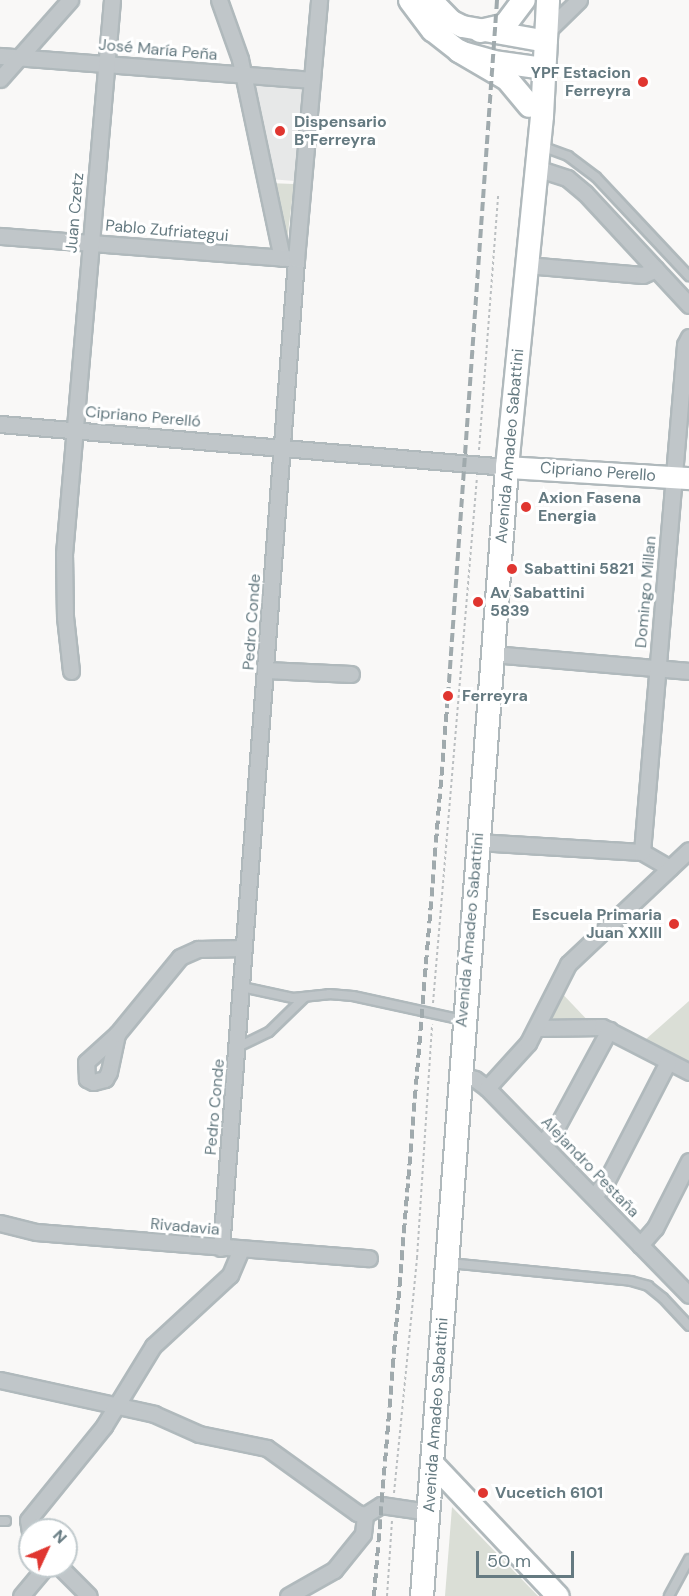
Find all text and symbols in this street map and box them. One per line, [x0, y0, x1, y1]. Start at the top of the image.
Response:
street label: José María Peña [98, 35, 218, 65]
place label: YPF Estacion Ferreyra [531, 63, 631, 101]
marker: YPF Estacion Ferreyra [636, 75, 650, 89]
place label: Dispensario B°Ferreyra [294, 112, 387, 150]
marker: Dispensario B°Ferreyra [271, 122, 289, 140]
street label: Juan Czetz [62, 172, 88, 254]
street label: Pablo Zufriategui [105, 216, 229, 246]
street label: Avenida Amadeo Sabattini [492, 348, 528, 544]
street label: Cipriano Perelló [84, 402, 202, 432]
street label: Cipriano Perello [539, 458, 657, 486]
place label: Axion Fasena Energia [538, 488, 641, 526]
marker: Axion Fasena Energia [519, 500, 533, 514]
street label: Domingo Millan [632, 535, 660, 649]
place label: Sabattini 5821 [524, 559, 634, 579]
marker: Sabattini 5821 [505, 562, 519, 576]
street label: Pedro Conde [239, 573, 265, 671]
place label: Av Sabattini 5839 [490, 583, 585, 621]
marker: Av Sabattini 5839 [471, 595, 485, 609]
place label: Ferreyra [462, 686, 528, 706]
marker: Ferreyra [439, 687, 457, 705]
street label: Avenida Amadeo Sabattini [452, 832, 488, 1028]
place label: Escuela Primaria Juan XXIII [532, 905, 662, 943]
marker: Escuela Primaria Juan XXIII [667, 917, 681, 931]
street label: Pedro Conde [201, 1058, 229, 1156]
street label: Alejandro Pestaña [537, 1113, 643, 1221]
street label: Rivadavia [150, 1214, 220, 1240]
street label: Avenida Amadeo Sabattini [420, 1317, 452, 1513]
place label: Vucetich 6101 [495, 1483, 603, 1503]
marker: Vucetich 6101 [476, 1486, 490, 1500]
north arrow [18, 1518, 78, 1578]
text: N [48, 1525, 71, 1548]
scale bar [479, 1539, 576, 1577]
text: 50 m [487, 1549, 531, 1573]

